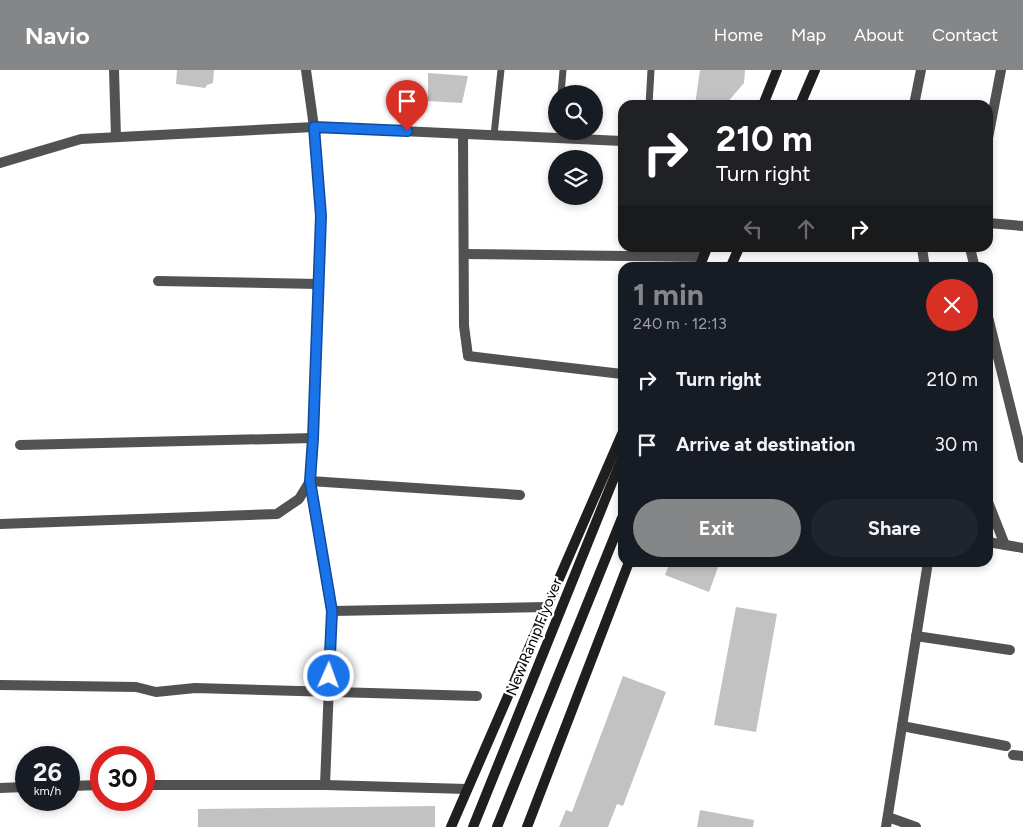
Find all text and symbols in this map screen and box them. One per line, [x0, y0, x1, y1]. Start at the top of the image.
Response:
text: Navio [25, 21, 90, 50]
text: Home [714, 24, 763, 46]
text: Map [791, 24, 826, 46]
text: About [854, 24, 904, 46]
text: Contact [932, 24, 998, 46]
pin [386, 80, 428, 131]
map controls [548, 85, 603, 205]
button: search [548, 85, 603, 140]
icon: arrive [393, 87, 421, 115]
text: 210 m [716, 118, 813, 160]
icon: right [633, 120, 698, 185]
button: layers [548, 150, 603, 205]
text: Turn right [716, 160, 811, 187]
icon: left [739, 215, 767, 243]
icon: ahead [792, 215, 820, 243]
icon: right [845, 215, 873, 243]
text: 1 min [633, 276, 704, 313]
button: close [926, 279, 978, 331]
text: 240 m · 12:13 [633, 314, 727, 333]
icon: right [633, 366, 661, 394]
text: Turn right [676, 368, 762, 391]
text: 210 m [926, 368, 978, 391]
icon: arrive [633, 431, 661, 459]
text: Arrive at destination [676, 433, 855, 456]
text: 30 m [935, 433, 978, 456]
button: Exit [633, 499, 801, 557]
button: Share [811, 499, 978, 557]
street label: New Ranip Flyover [502, 576, 566, 698]
position arrow [302, 649, 354, 701]
speed limit sign: 30 [90, 746, 155, 811]
text: 26 [33, 757, 62, 787]
text: km/h [34, 784, 61, 798]

